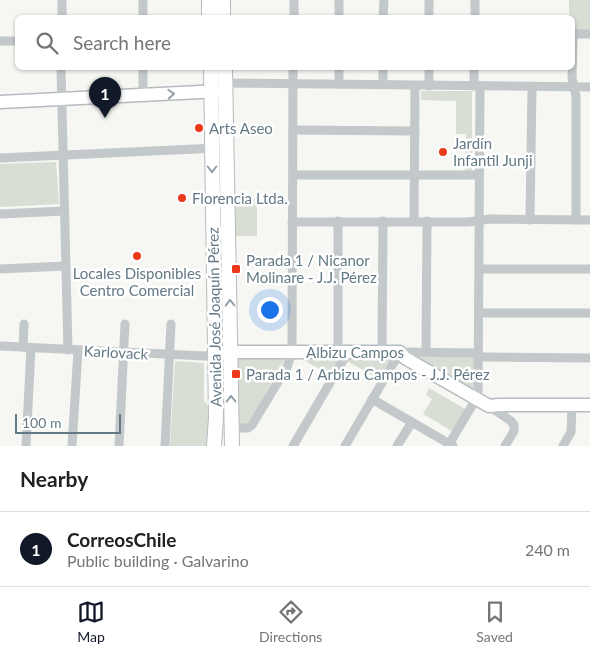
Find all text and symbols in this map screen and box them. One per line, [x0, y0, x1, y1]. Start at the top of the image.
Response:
search box [15, 15, 575, 70]
icon: search [33, 29, 61, 57]
text: Search here [73, 31, 171, 54]
pin: 1 [89, 77, 121, 118]
one-way arrow [167, 88, 175, 99]
place label: Arts Aseo [209, 119, 273, 137]
marker: Arts Aseo [193, 122, 205, 134]
place label: Jardín Infantil Junji [453, 134, 533, 169]
marker: Jardín Infantil Junji [437, 146, 449, 158]
one-way arrow [207, 165, 217, 173]
place label: Florencia Ltda. [192, 189, 288, 207]
marker: Florencia Ltda. [176, 192, 188, 204]
street label: Avenida José Joaquín Pérez [203, 227, 225, 407]
marker: Locales Disponibles Centro Comercial [131, 250, 143, 262]
place label: Parada 1 / Nicanor Molinare - J.J. Pérez [246, 251, 377, 286]
marker: Parada 1 / Nicanor Molinare - J.J. Pérez [230, 263, 242, 275]
place label: Locales Disponibles Centro Comercial [73, 264, 201, 299]
your location [257, 297, 283, 323]
one-way arrow [225, 299, 235, 306]
street label: Karlovack [83, 341, 149, 363]
street label: Albizu Campos [306, 343, 404, 361]
place label: Parada 1 / Arbizu Campos - J.J. Pérez [246, 365, 490, 383]
marker: Parada 1 / Arbizu Campos - J.J. Pérez [230, 368, 242, 380]
one-way arrow [226, 395, 236, 402]
scale bar [15, 411, 121, 434]
text: 100 m [22, 414, 61, 431]
text: Nearby [20, 466, 88, 491]
text: CorreosChile [67, 528, 176, 551]
text: 1 [31, 540, 41, 559]
text: 240 m [525, 540, 570, 559]
text: Public building · Galvarino [67, 551, 249, 570]
tab: Map [77, 598, 105, 645]
tab: Directions [259, 598, 322, 645]
tab: Saved [476, 598, 513, 645]

